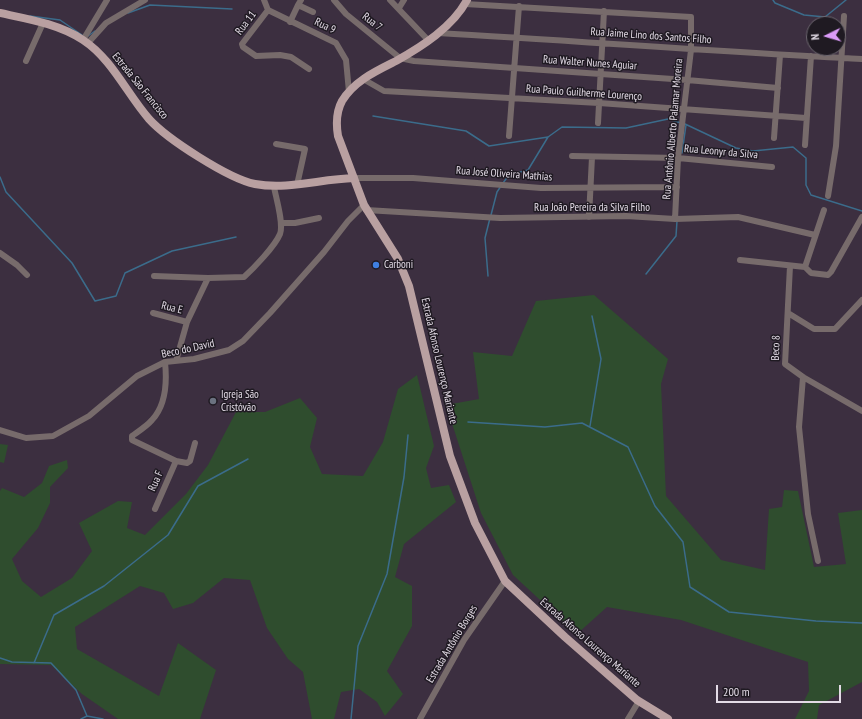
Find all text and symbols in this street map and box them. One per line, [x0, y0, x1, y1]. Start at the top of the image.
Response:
street label: Rua 11 [233, 8, 259, 38]
street label: Rua 7 [359, 10, 385, 34]
street label: Rua 9 [312, 15, 338, 37]
north arrow [806, 16, 846, 56]
street label: Rua Jaime Lino dos Santos Filho [590, 25, 712, 47]
text: N [808, 33, 822, 41]
street label: Estrada São Francisco [109, 50, 171, 122]
street label: Rua Walter Nunes Aguiar [543, 53, 637, 73]
street label: Rua Antônio Alberto Palamar Moreira [660, 58, 686, 200]
street label: Rua Paulo Guilherme Lourenço [526, 82, 642, 104]
street label: Rua Leonyr da Silva [683, 142, 759, 162]
street label: Rua José Oliveira Mathias [455, 164, 553, 184]
street label: Rua João Pereira da Silva Filho [534, 201, 650, 215]
place label: Carboni [384, 258, 413, 272]
marker: Carboni [371, 260, 381, 270]
street label: Estrada Afonso Lourenço Mariante [418, 297, 460, 425]
street label: Rua E [160, 299, 184, 317]
street label: Beco 8 [769, 335, 783, 361]
street label: Beco do David [160, 337, 216, 361]
place label: Igreja São Cristóvão [221, 388, 259, 414]
marker: Igreja São Cristóvão [208, 396, 218, 406]
street label: Rua F [146, 469, 166, 493]
street label: Estrada Afonso Lourenço Mariante [537, 596, 643, 690]
street label: Estrada Antônio Borges [424, 603, 480, 685]
scale bar [718, 677, 843, 703]
text: 200 m [723, 684, 750, 699]

